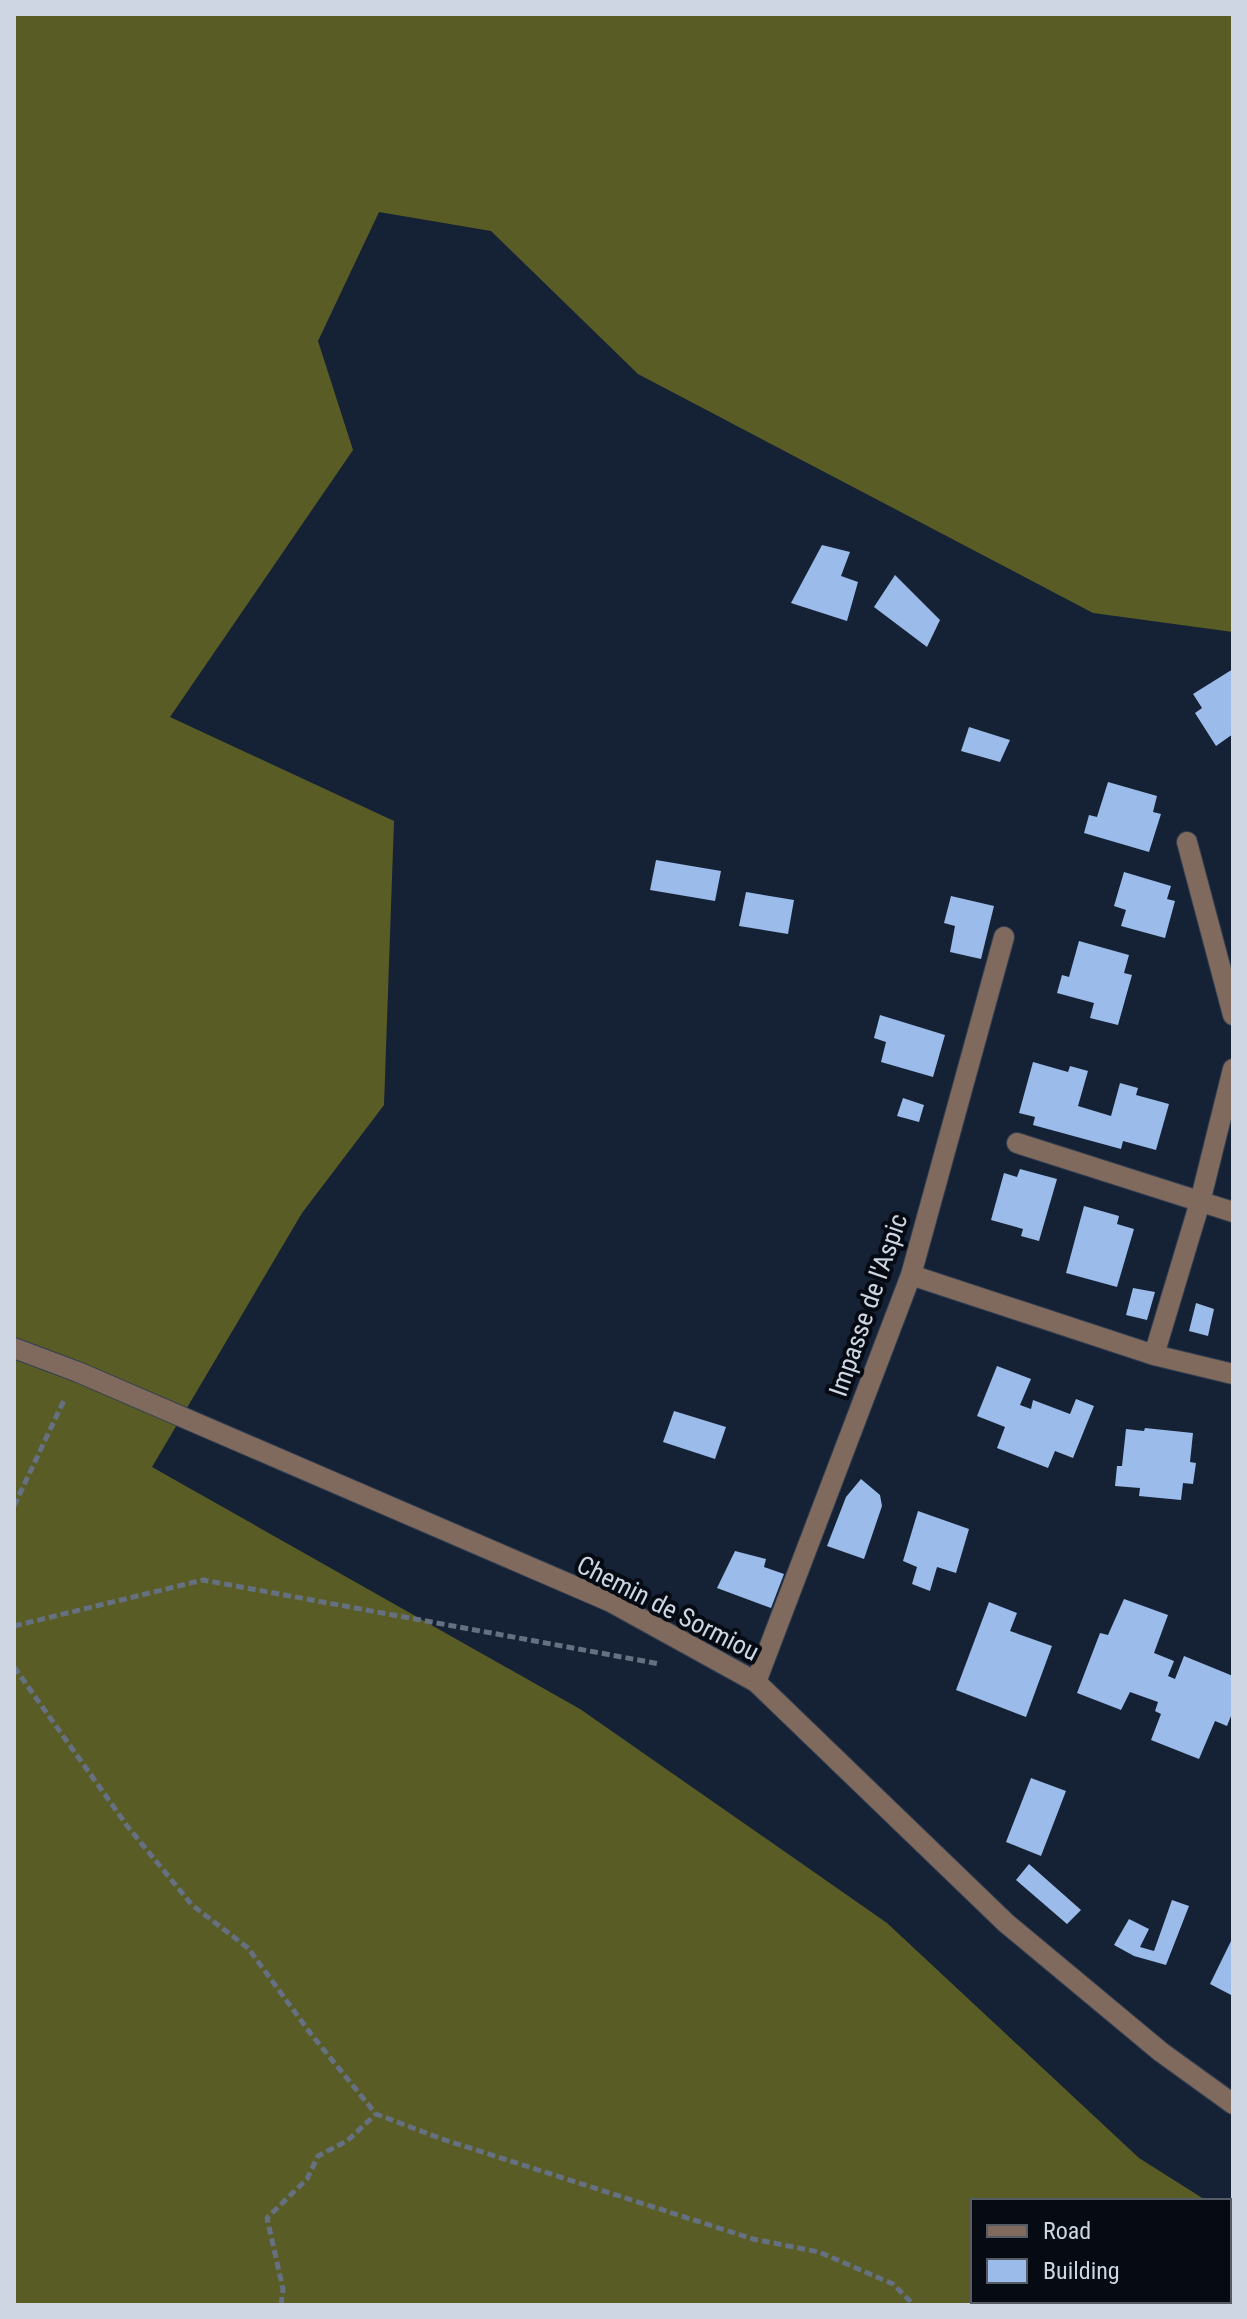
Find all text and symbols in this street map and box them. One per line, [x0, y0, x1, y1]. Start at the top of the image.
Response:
street label: Impasse de l'Aspic [823, 1210, 913, 1400]
street label: Chemin de Sormiou [572, 1549, 764, 1667]
legend [971, 2199, 1231, 2303]
text: Road [1043, 2217, 1091, 2245]
text: Building [1043, 2257, 1120, 2285]

